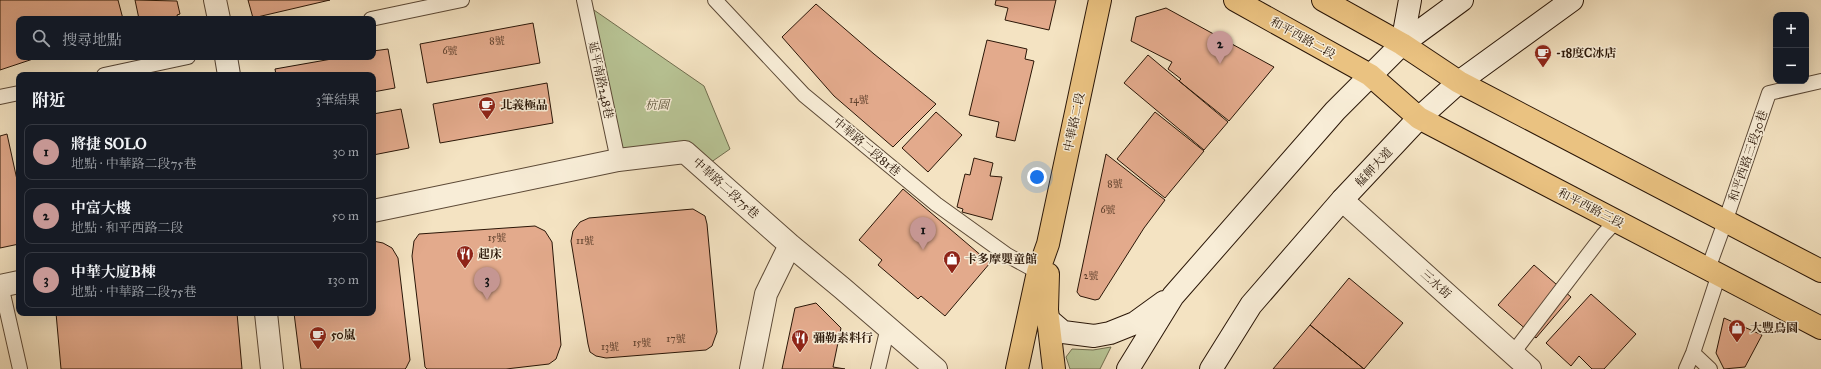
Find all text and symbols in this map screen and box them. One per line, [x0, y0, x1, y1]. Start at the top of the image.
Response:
map controls [1773, 12, 1809, 84]
button: + [1773, 12, 1809, 48]
street label: 和平西路二段 [1268, 14, 1338, 62]
search box [16, 16, 376, 60]
icon: search [30, 27, 52, 49]
text: 搜尋地點 [62, 31, 122, 49]
pin: 2 [1207, 31, 1233, 64]
house number: 8號 [489, 35, 505, 47]
street label: 延平南路248巷 [586, 40, 616, 120]
cafe icon: -18度C冰店 [1533, 43, 1553, 68]
house number: 6號 [442, 45, 458, 57]
place label: -18度C冰店 [1556, 46, 1616, 60]
button: − [1773, 48, 1809, 84]
text: 附近 [32, 90, 66, 111]
street label: 中華路二段 [1061, 91, 1087, 153]
text: 3筆結果 [316, 92, 360, 108]
house number: 14號 [849, 94, 869, 106]
cafe icon: 北義極品 [477, 95, 497, 120]
place label: 北義極品 [500, 98, 548, 112]
park label: 杭園 [645, 98, 671, 112]
street label: 和平西路三段30巷 [1726, 108, 1770, 204]
street label: 中華路二段81巷 [831, 115, 903, 179]
text: 將捷 SOLO [71, 135, 147, 153]
text: 1 [43, 144, 49, 160]
text: 30 m [333, 144, 359, 160]
street label: 艋舺大道 [1353, 145, 1395, 189]
street label: 中華路二段75巷 [690, 155, 762, 221]
text: 地點 · 中華路二段75巷 [71, 156, 196, 172]
your location [1027, 167, 1047, 187]
house number: 8號 [1107, 178, 1123, 190]
street label: 和平西路三段 [1556, 185, 1626, 231]
text: 中富大樓 [71, 199, 131, 217]
house number: 6號 [1100, 204, 1116, 216]
text: 2 [43, 208, 49, 224]
text: 50 m [332, 208, 359, 224]
pin: 1 [910, 217, 936, 250]
text: 地點 · 和平西路二段 [71, 220, 183, 236]
house number: 15號 [488, 232, 506, 244]
house number: 11號 [576, 235, 594, 247]
restaurant icon: 起床 [455, 244, 475, 269]
place label: 起床 [478, 247, 502, 261]
shop icon: 卡多摩嬰童館 [942, 249, 962, 274]
place label: 卡多摩嬰童館 [965, 252, 1037, 266]
text: 中華大廈B棟 [71, 263, 156, 281]
pin: 3 [474, 267, 500, 300]
street label: 三水街 [1418, 267, 1455, 302]
house number: 2號 [1084, 270, 1098, 282]
text: 3 [43, 272, 49, 288]
text: 130 m [327, 272, 359, 288]
text: 地點 · 中華路二段75巷 [71, 284, 196, 300]
shop icon: 大豐鳥園 [1727, 318, 1747, 343]
place label: 大豐鳥園 [1750, 321, 1798, 335]
cafe icon: 50嵐 [308, 325, 328, 350]
place label: 50嵐 [331, 328, 356, 342]
restaurant icon: 彌勒素料行 [790, 328, 810, 353]
place label: 彌勒素料行 [813, 331, 873, 345]
house number: 17號 [666, 333, 686, 345]
house number: 15號 [633, 337, 651, 349]
house number: 13號 [601, 341, 619, 353]

